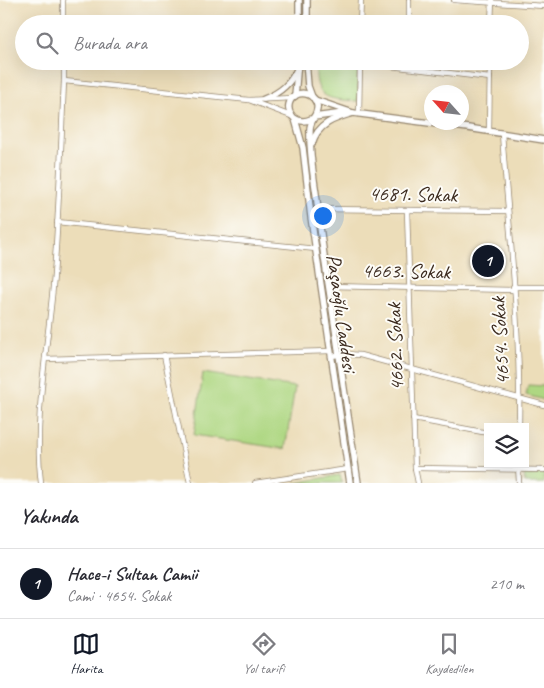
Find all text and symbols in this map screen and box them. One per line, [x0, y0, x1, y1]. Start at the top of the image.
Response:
search box [15, 15, 529, 70]
icon: search [33, 29, 61, 57]
text: Burada ara [73, 31, 147, 55]
north arrow [424, 85, 469, 130]
street label: 4681. Sokak [369, 180, 459, 208]
your location [310, 203, 336, 229]
pin: 1 [472, 242, 504, 280]
street label: Paşaoğlu Caddesi [321, 253, 364, 376]
street label: 4663. Sokak [362, 257, 452, 285]
street label: 4654. Sokak [485, 295, 515, 386]
street label: 4662. Sokak [380, 301, 410, 392]
map controls [484, 423, 529, 468]
button: layers [484, 423, 529, 468]
text: Yakında [20, 503, 78, 529]
text: Hace-i Sultan Camii [67, 562, 197, 586]
text: 1 [32, 574, 40, 594]
text: 210 m [490, 574, 524, 594]
text: Cami · 4654. Sokak [67, 586, 171, 606]
tab: Harita [70, 630, 102, 677]
tab: Yol tarifi [243, 630, 284, 677]
tab: Kaydedilen [425, 630, 474, 677]

